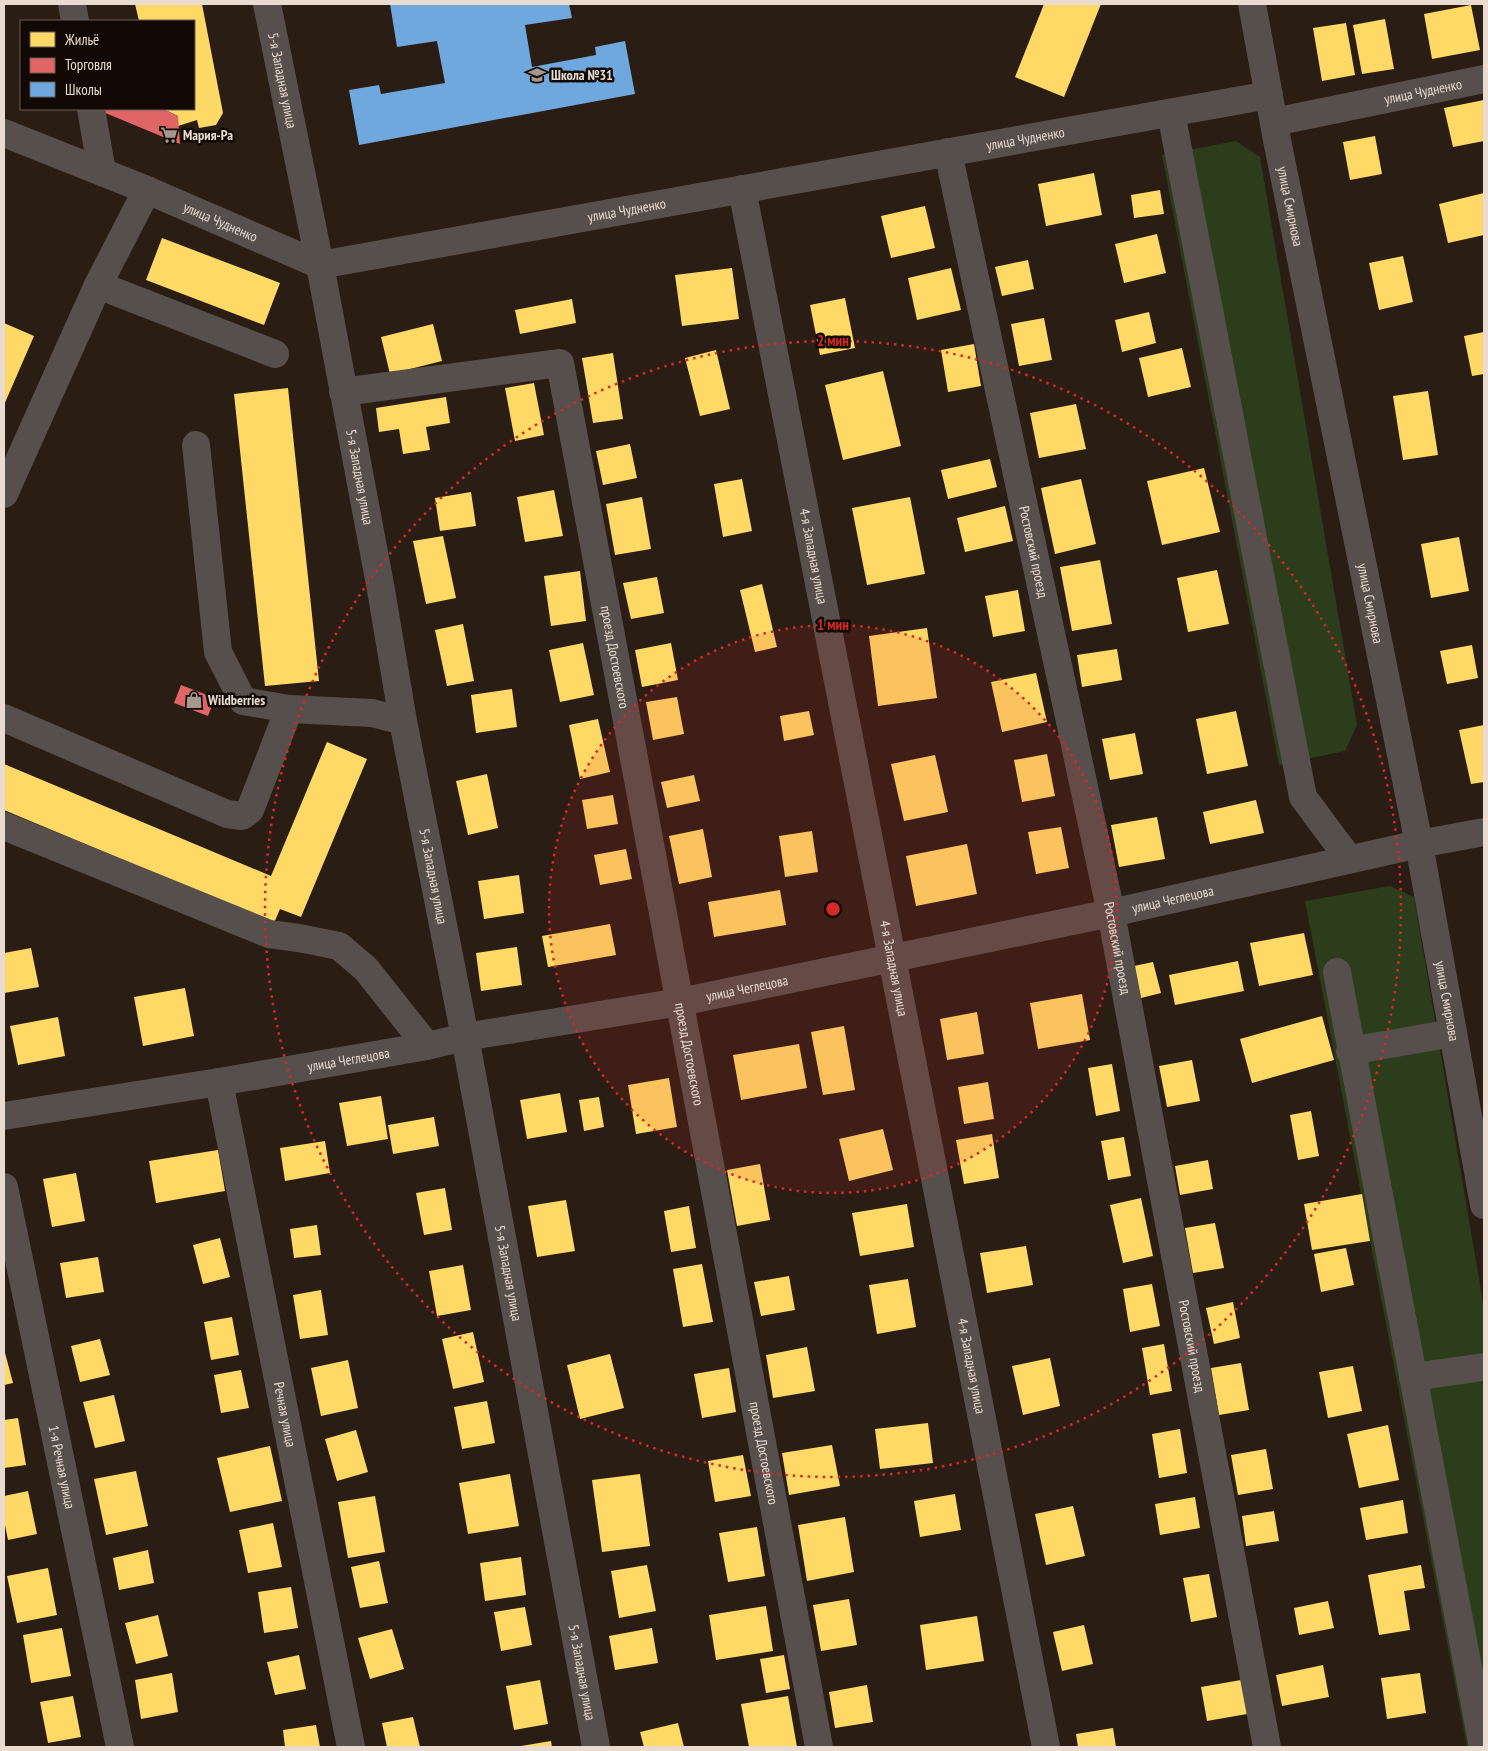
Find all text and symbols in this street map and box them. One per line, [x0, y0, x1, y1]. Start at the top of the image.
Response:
legend [20, 20, 195, 110]
text: Жильё [64, 30, 99, 49]
street label: 5-я Западная улица [264, 31, 301, 130]
text: Торговля [65, 55, 112, 74]
school or university icon: Школа №31 [527, 65, 547, 85]
place label: Школа №31 [551, 66, 613, 84]
street label: улица Чудненко [1382, 75, 1463, 108]
text: Школы [65, 80, 102, 99]
street label: улица Чудненко [985, 123, 1066, 154]
supermarket icon: Мария-Ра [159, 125, 179, 145]
place label: Мария-Ра [183, 126, 233, 144]
street label: улица Смирнова [1274, 165, 1307, 248]
street label: улица Чудненко [586, 194, 667, 226]
street label: улица Чудненко [181, 198, 260, 246]
text: 2 мин [817, 331, 849, 350]
street label: 5-я Западная улица [342, 428, 378, 526]
street label: Ростовский проезд [1015, 504, 1052, 600]
street label: 4-я Западная улица [795, 507, 832, 605]
street label: улица Смирнова [1354, 562, 1387, 645]
street label: проезд Достоевского [597, 604, 633, 710]
text: 1 мин [817, 615, 849, 634]
shop icon: Wildberries [184, 690, 204, 710]
place label: Wildberries [207, 691, 265, 709]
street label: 5-я Западная улица [415, 827, 452, 926]
street label: улица Чеглецова [1130, 881, 1215, 917]
centre of rings [824, 900, 842, 918]
street label: Ростовский проезд [1100, 900, 1135, 996]
street label: 4-я Западная улица [876, 919, 912, 1018]
street label: улица Смирнова [1431, 960, 1463, 1043]
street label: улица Чеглецова [704, 971, 790, 1005]
street label: проезд Достоевского [671, 1001, 708, 1107]
street label: улица Чеглецова [306, 1044, 391, 1076]
street label: 5-я Западная улица [491, 1224, 526, 1323]
street label: Ростовский проезд [1175, 1299, 1209, 1394]
street label: 4-я Западная улица [953, 1316, 990, 1415]
street label: Речная улица [270, 1380, 300, 1449]
street label: проезд Достоевского [746, 1400, 782, 1506]
street label: 1-я Речная улица [45, 1424, 79, 1510]
street label: 5-я Западная улица [565, 1623, 600, 1722]

